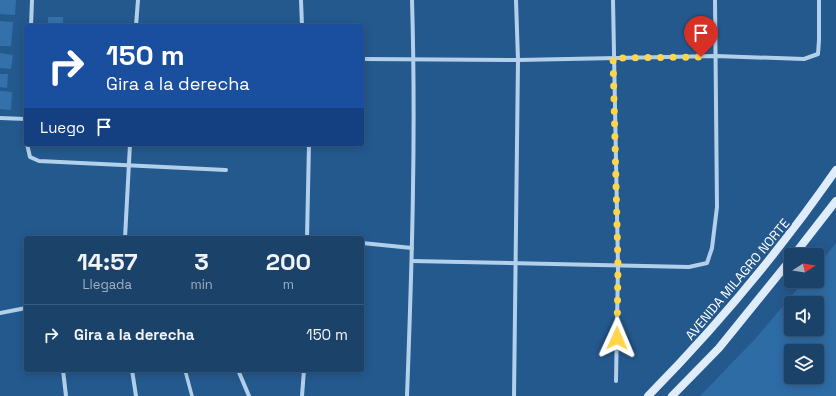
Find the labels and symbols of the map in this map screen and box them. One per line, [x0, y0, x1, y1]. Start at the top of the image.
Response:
pin [684, 16, 718, 57]
street label: AVENIDA MILAGRO NORTE [682, 215, 793, 344]
north arrow [784, 248, 824, 288]
position arrow [596, 317, 638, 359]

